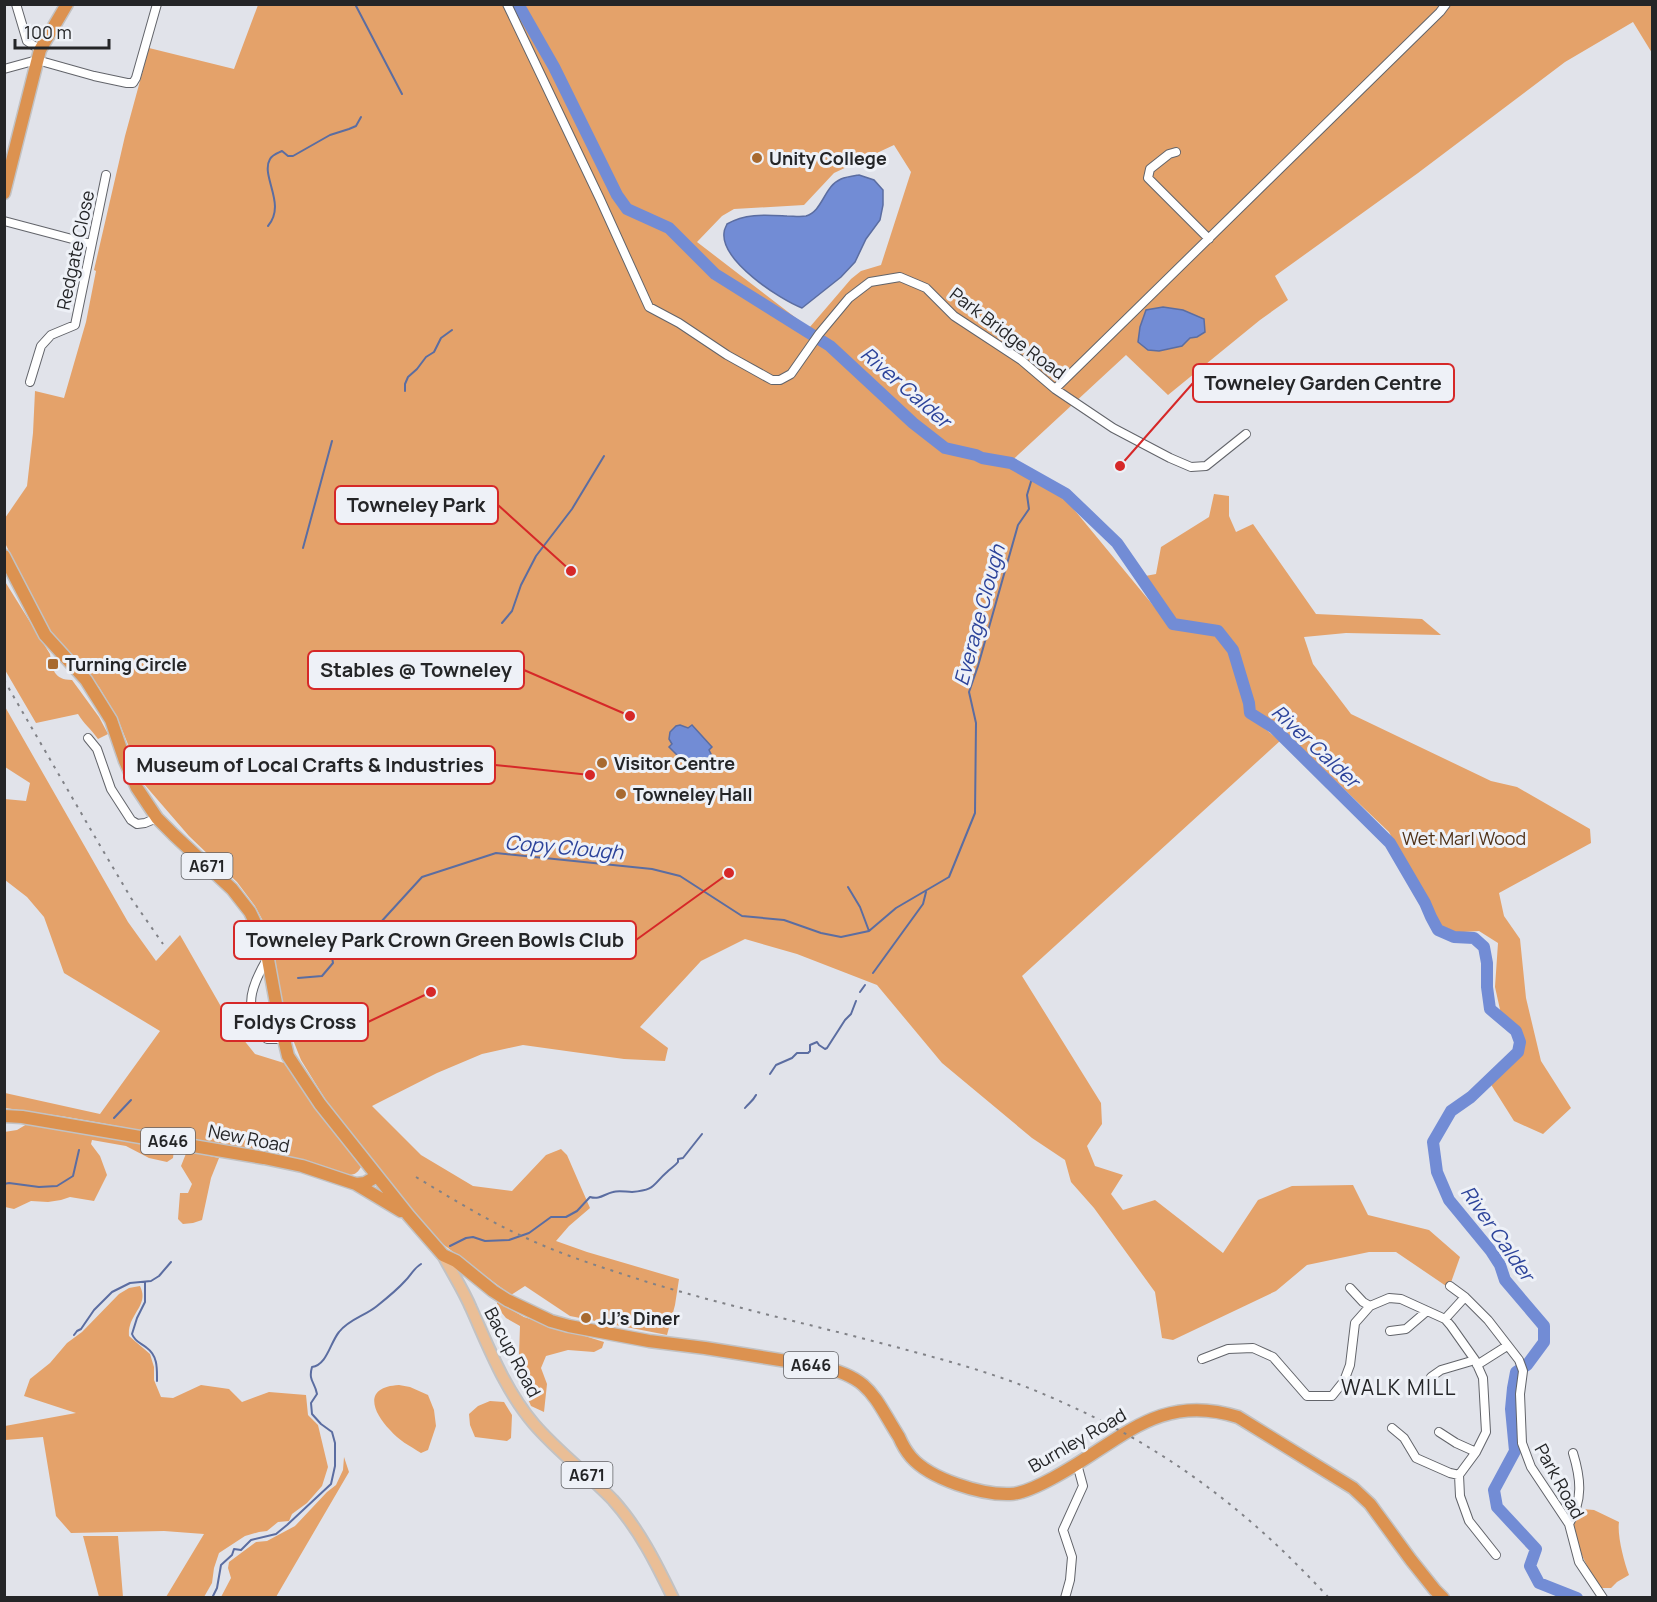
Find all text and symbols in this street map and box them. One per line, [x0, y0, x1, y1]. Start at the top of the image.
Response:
scale bar [15, 12, 110, 50]
text: 100 m [24, 20, 72, 44]
place label: Unity College [769, 146, 887, 170]
marker: Unity College [750, 151, 764, 165]
street label: Redgate Close [51, 188, 99, 312]
street label: Park Bridge Road [945, 281, 1071, 385]
water label: River Calder [855, 340, 959, 435]
callout: Towneley Garden Centre [1193, 364, 1454, 402]
text: Towneley Garden Centre [1204, 369, 1442, 396]
callout: Towneley Park [335, 486, 498, 524]
text: Towneley Park [347, 491, 486, 518]
water label: Everage Clough [947, 541, 1011, 688]
callout: Stables @ Towneley [308, 651, 524, 689]
place label: Turning Circle [65, 652, 187, 676]
text: Stables @ Towneley [320, 656, 513, 683]
marker: Turning Circle [46, 657, 60, 671]
water label: River Calder [1266, 698, 1368, 796]
callout: Museum of Local Crafts & Industries [124, 746, 495, 784]
text: Museum of Local Crafts & Industries [136, 751, 484, 778]
place label: Visitor Centre [614, 751, 735, 775]
marker: Visitor Centre [595, 756, 609, 770]
place label: Towneley Hall [633, 782, 752, 806]
marker: Towneley Hall [614, 787, 628, 801]
park label: Wet Marl Wood [1402, 826, 1526, 850]
water label: Copy Clough [504, 828, 625, 866]
road number: A671 [182, 853, 232, 879]
callout: Towneley Park Crown Green Bowls Club [234, 921, 636, 959]
text: Towneley Park Crown Green Bowls Club [246, 926, 624, 953]
callout: Foldys Cross [221, 1003, 368, 1041]
text: Foldys Cross [234, 1008, 357, 1035]
street label: New Road [206, 1118, 292, 1158]
road number: A646 [141, 1128, 195, 1154]
water label: River Calder [1455, 1180, 1542, 1288]
street label: Bacup Road [479, 1303, 547, 1401]
place label: JJ's Diner [598, 1306, 680, 1330]
marker: JJ's Diner [579, 1311, 593, 1325]
road number: A646 [784, 1352, 838, 1378]
district label: WALK MILL [1341, 1373, 1457, 1401]
street label: Burnley Road [1024, 1402, 1130, 1478]
street label: Park Road [1530, 1439, 1590, 1523]
road number: A671 [562, 1462, 612, 1488]

